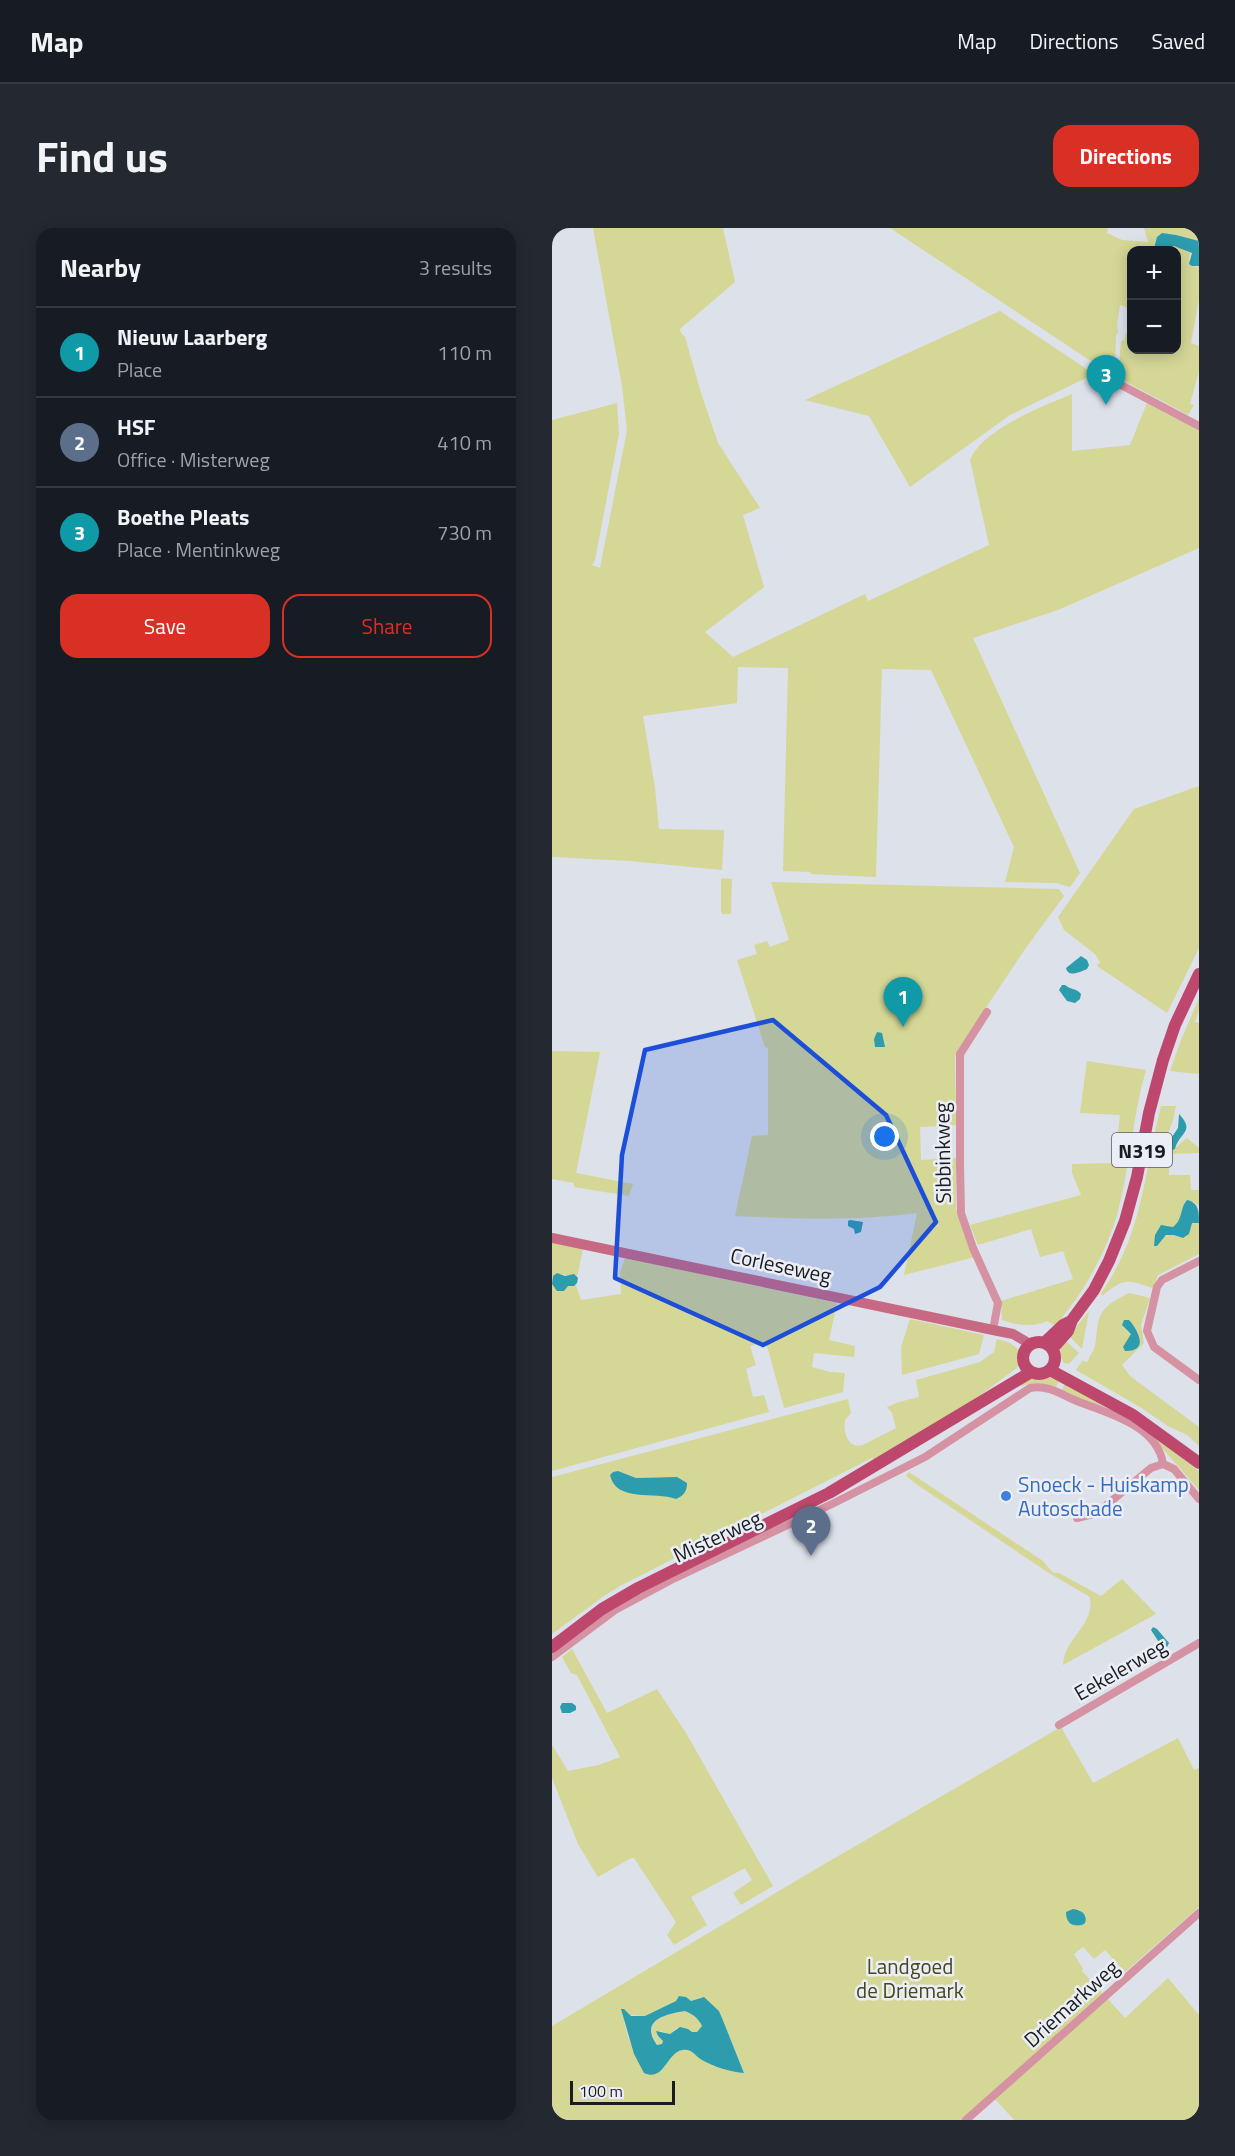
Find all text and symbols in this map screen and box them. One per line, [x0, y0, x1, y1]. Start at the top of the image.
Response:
text: Map [30, 20, 84, 63]
text: Map [957, 25, 997, 57]
text: Directions [1030, 25, 1119, 57]
text: Saved [1152, 25, 1205, 57]
text: Find us [36, 124, 168, 188]
button: Directions [1053, 125, 1199, 187]
map controls [1127, 246, 1181, 354]
button: + [1127, 246, 1181, 300]
text: Nearby [60, 248, 141, 287]
text: 3 results [419, 252, 492, 283]
button: − [1127, 300, 1181, 354]
text: Nieuw Laarberg [117, 320, 267, 354]
text: 1 [74, 337, 85, 368]
text: 110 m [437, 337, 492, 368]
text: Place [117, 354, 162, 385]
pin: 3 [1086, 356, 1126, 405]
text: HSF [117, 410, 156, 444]
text: 2 [74, 427, 85, 458]
text: 410 m [437, 427, 492, 458]
text: Office · Misterweg [117, 444, 270, 475]
text: Boethe Pleats [117, 500, 249, 534]
text: 3 [74, 517, 85, 548]
text: 730 m [437, 517, 492, 548]
text: Place · Mentinkweg [117, 534, 280, 565]
button: Save [60, 594, 270, 658]
button: Share [282, 594, 492, 658]
pin: 1 [884, 978, 922, 1027]
street label: Sibbinkweg [925, 1102, 959, 1204]
your location [870, 1122, 899, 1151]
road number: N319 [1112, 1133, 1172, 1167]
street label: Corleseweg [727, 1239, 835, 1291]
place label: Snoeck - Huiskamp Autoschade [1018, 1468, 1189, 1524]
marker: Snoeck - Huiskamp Autoschade [999, 1489, 1013, 1503]
street label: Misterweg [667, 1501, 767, 1570]
pin: 2 [792, 1506, 830, 1556]
street label: Eekelerweg [1068, 1629, 1173, 1708]
park label: Landgoed de Driemark [856, 1950, 964, 2006]
street label: Driemarkweg [1016, 1951, 1126, 2055]
scale bar [570, 2078, 675, 2106]
text: 100 m [579, 2079, 623, 2103]

